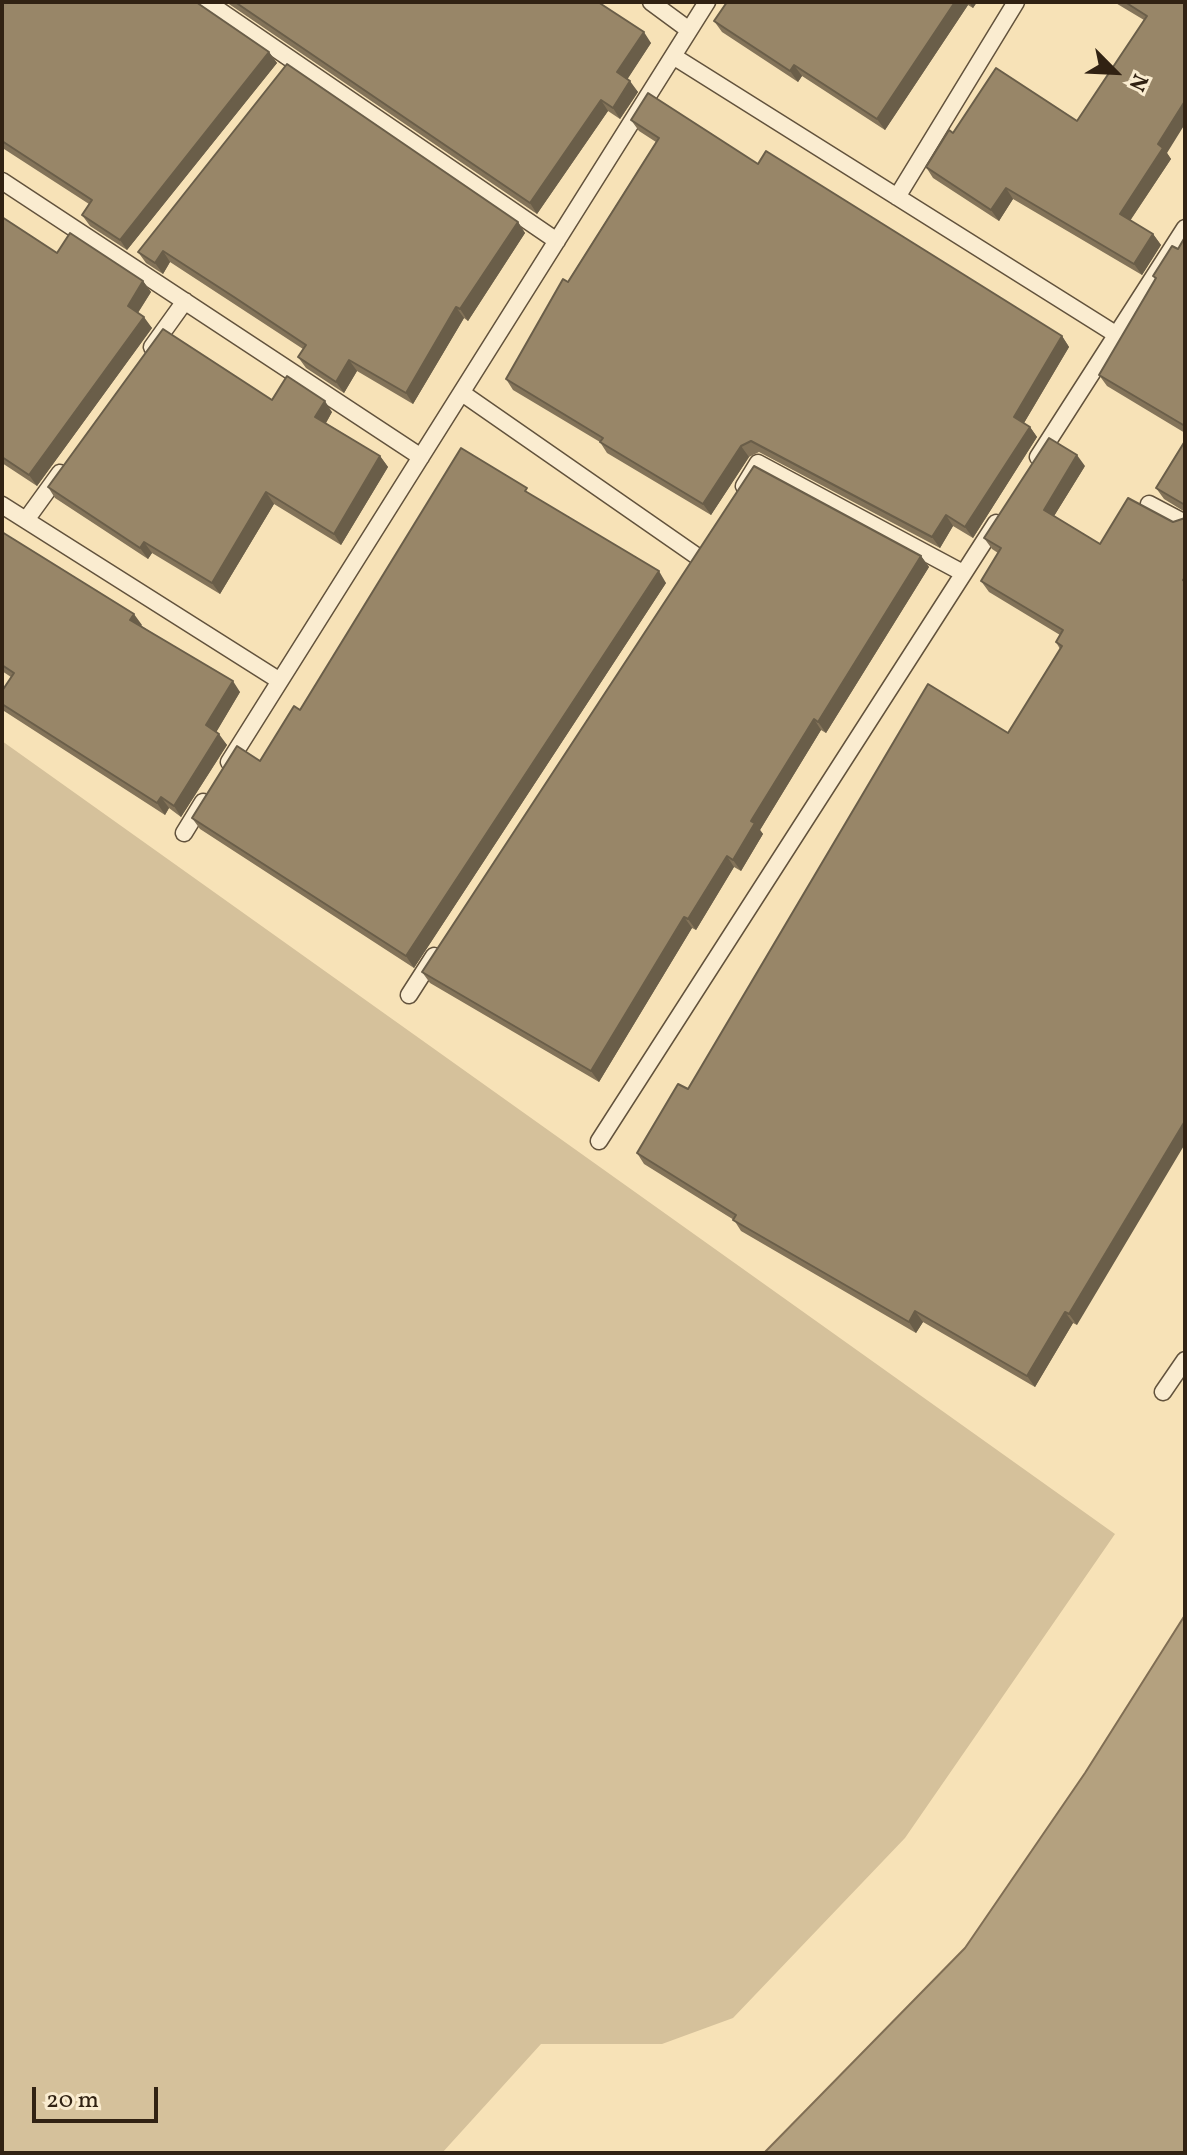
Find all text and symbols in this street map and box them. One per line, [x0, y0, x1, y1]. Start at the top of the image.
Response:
north arrow [1075, 32, 1155, 112]
text: N [1120, 68, 1155, 96]
scale bar [36, 2071, 162, 2121]
text: 20 m [46, 2084, 99, 2118]

